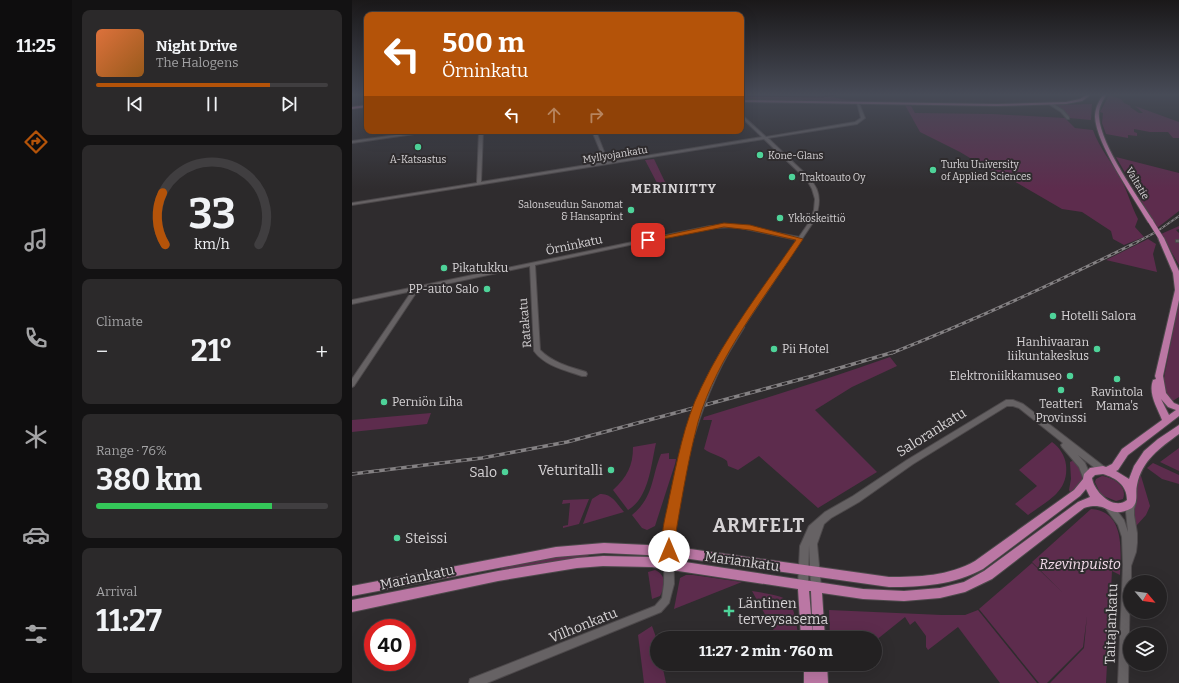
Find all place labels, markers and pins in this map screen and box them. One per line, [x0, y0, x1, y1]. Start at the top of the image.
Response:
marker: A-Katsastus [413, 142, 423, 152]
marker: Kone-Glans [755, 150, 765, 160]
place label: Kone-Glans [768, 150, 824, 162]
place label: A-Katsastus [390, 154, 447, 166]
place label: Turku University of Applied Sciences [941, 159, 1031, 183]
marker: Turku University of Applied Sciences [928, 165, 938, 175]
marker: Traktoauto Oy [787, 172, 797, 182]
place label: Traktoauto Oy [800, 172, 866, 184]
place label: Salonseudun Sanomat & Hansaprint [518, 199, 623, 223]
marker: Salonseudun Sanomat & Hansaprint [626, 205, 636, 215]
marker: Ykköskeittiö [775, 213, 785, 223]
place label: Ykköskeittiö [788, 213, 846, 225]
pin [631, 223, 665, 257]
place label: Pikatukku [452, 261, 509, 275]
marker: Pikatukku [439, 263, 449, 273]
place label: PP-auto Salo [409, 282, 479, 296]
marker: PP-auto Salo [482, 284, 492, 294]
place label: Hotelli Salora [1061, 309, 1137, 323]
marker: Hotelli Salora [1048, 311, 1058, 321]
place label: Hanhivaaran liikuntakeskus [1007, 335, 1089, 363]
place label: Pii Hotel [782, 342, 830, 356]
marker: Pii Hotel [769, 344, 779, 354]
marker: Hanhivaaran liikuntakeskus [1092, 344, 1102, 354]
place label: Elektroniikkamuseo [949, 369, 1062, 383]
marker: Elektroniikkamuseo [1065, 371, 1075, 381]
marker: Ravintola Mama's [1112, 374, 1122, 384]
marker: Teatteri Provinssi [1056, 385, 1066, 395]
place label: Ravintola Mama's [1091, 385, 1144, 413]
place label: Perniön Liha [392, 395, 463, 409]
marker: Perniön Liha [379, 397, 389, 407]
place label: Teatteri Provinssi [1035, 397, 1087, 425]
place label: Veturitalli [538, 462, 603, 479]
place label: Salo [469, 464, 497, 481]
marker: Veturitalli [606, 465, 616, 475]
marker: Salo [500, 467, 510, 477]
place label: Steissi [405, 530, 447, 547]
marker: Steissi [392, 533, 402, 543]
place label: Läntinen terveysasema [738, 595, 828, 628]
marker: Läntinen terveysasema [723, 605, 735, 617]

